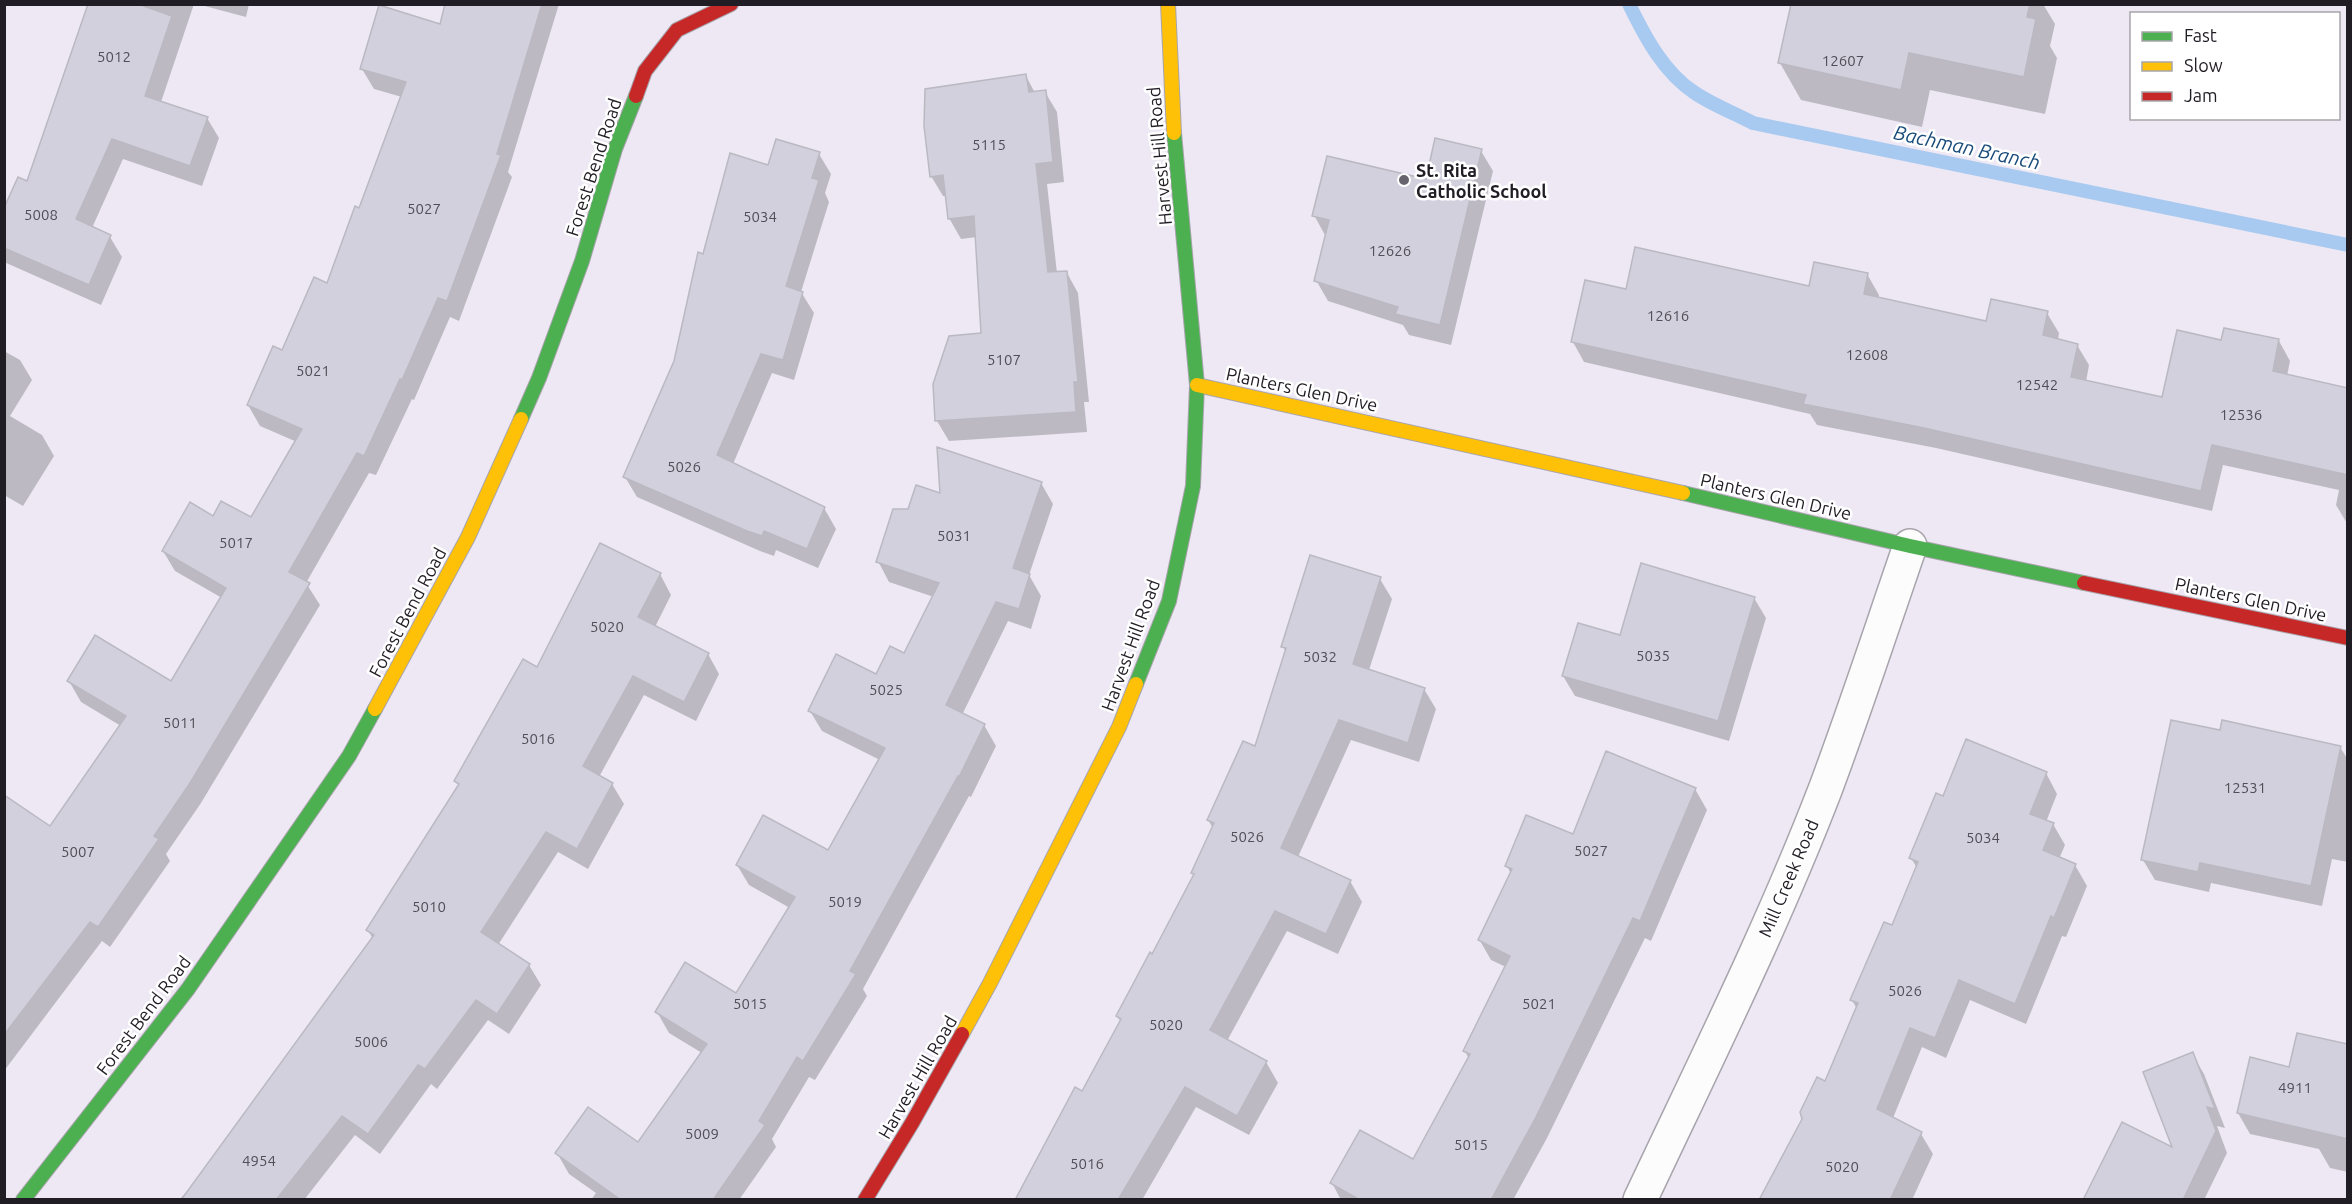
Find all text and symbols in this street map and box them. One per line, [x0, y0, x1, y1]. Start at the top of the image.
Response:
legend [2130, 12, 2340, 120]
text: Fast [2184, 25, 2217, 45]
house number: 5012 [97, 48, 131, 65]
house number: 12607 [1822, 52, 1864, 69]
text: Slow [2184, 55, 2223, 75]
text: Jam [2184, 85, 2218, 105]
street label: Harvest Hill Road [1143, 86, 1175, 226]
street label: Forest Bend Road [561, 96, 625, 238]
water label: Bachman Branch [1892, 120, 2042, 174]
house number: 5115 [972, 136, 1006, 153]
place label: St. Rita Catholic School [1416, 160, 1547, 201]
marker: St. Rita Catholic School [1397, 173, 1411, 187]
house number: 5027 [407, 200, 441, 217]
house number: 5008 [24, 206, 58, 223]
house number: 5034 [743, 208, 777, 225]
house number: 12626 [1369, 242, 1411, 259]
house number: 12616 [1647, 307, 1689, 324]
house number: 12608 [1846, 346, 1888, 363]
house number: 5107 [987, 351, 1021, 368]
house number: 5021 [296, 362, 330, 379]
street label: Planters Glen Drive [1224, 363, 1380, 415]
house number: 12542 [2016, 376, 2058, 393]
house number: 12536 [2220, 406, 2262, 423]
house number: 5026 [667, 458, 701, 475]
street label: Planters Glen Drive [1699, 469, 1853, 523]
house number: 5031 [937, 527, 971, 544]
house number: 5017 [219, 534, 253, 551]
street label: Forest Bend Road [364, 544, 450, 680]
street label: Planters Glen Drive [2173, 573, 2329, 625]
street label: Harvest Hill Road [1097, 576, 1163, 714]
house number: 5020 [590, 618, 624, 635]
house number: 5035 [1636, 647, 1670, 664]
house number: 5032 [1303, 648, 1337, 665]
house number: 5025 [869, 681, 903, 698]
house number: 5011 [163, 714, 197, 731]
house number: 5016 [521, 730, 555, 747]
house number: 12531 [2224, 779, 2266, 796]
street label: Mill Creek Road [1754, 816, 1822, 940]
house number: 5026 [1230, 828, 1264, 845]
house number: 5034 [1966, 829, 2000, 846]
house number: 5027 [1574, 842, 1608, 859]
house number: 5007 [61, 843, 95, 860]
house number: 5019 [828, 893, 862, 910]
house number: 5010 [412, 898, 446, 915]
street label: Forest Bend Road [92, 952, 194, 1078]
house number: 5026 [1888, 982, 1922, 999]
house number: 5015 [733, 995, 767, 1012]
house number: 5021 [1522, 995, 1556, 1012]
street label: Harvest Hill Road [874, 1012, 960, 1142]
house number: 5020 [1149, 1016, 1183, 1033]
house number: 5006 [354, 1033, 388, 1050]
house number: 4911 [2278, 1079, 2312, 1096]
house number: 5009 [685, 1125, 719, 1142]
house number: 5015 [1454, 1136, 1488, 1153]
house number: 4954 [242, 1152, 276, 1169]
house number: 5016 [1070, 1155, 1104, 1172]
house number: 5020 [1825, 1158, 1859, 1175]

